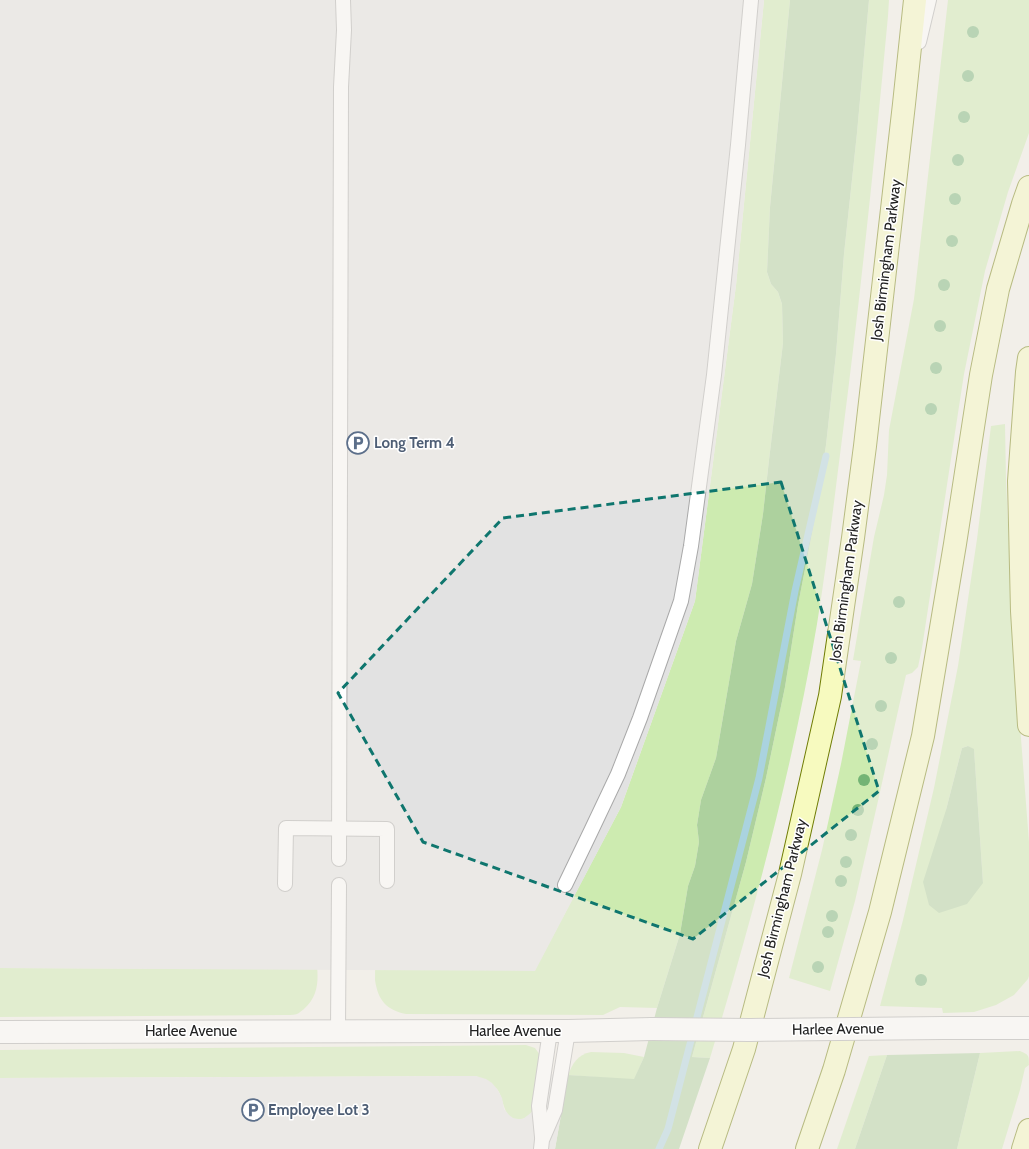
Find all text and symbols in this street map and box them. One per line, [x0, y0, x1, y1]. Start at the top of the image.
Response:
street label: Josh Birmingham Parkway [867, 178, 905, 343]
parking icon: Long Term 4 [345, 430, 371, 456]
place label: Long Term 4 [374, 434, 455, 452]
street label: Josh Birmingham Parkway [826, 499, 866, 664]
street label: Josh Birmingham Parkway [753, 816, 811, 980]
street label: Harlee Avenue [792, 1019, 885, 1039]
street label: Harlee Avenue [145, 1022, 237, 1040]
street label: Harlee Avenue [469, 1022, 561, 1040]
parking icon: Employee Lot 3 [240, 1097, 266, 1123]
place label: Employee Lot 3 [268, 1101, 370, 1119]

